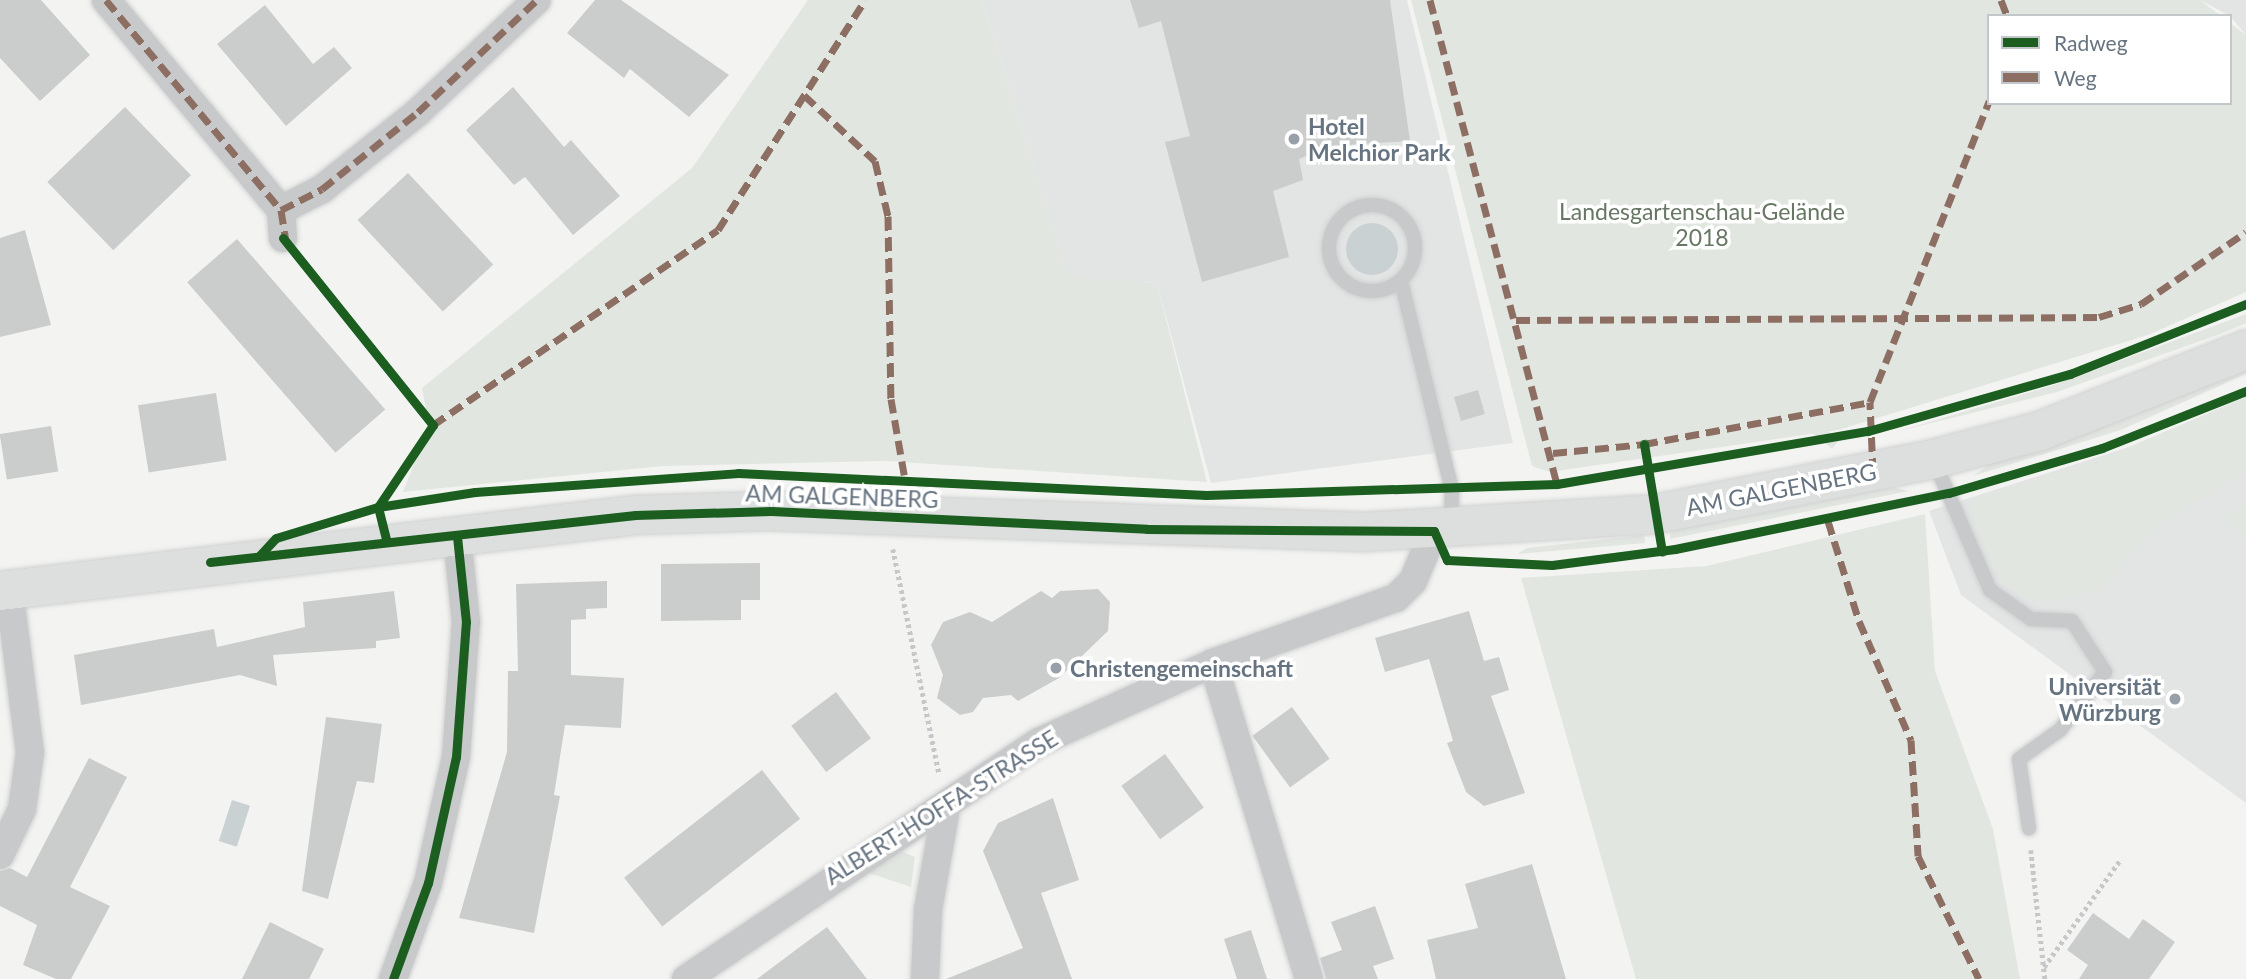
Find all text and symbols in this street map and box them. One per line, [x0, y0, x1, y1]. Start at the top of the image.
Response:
legend [1987, 14, 2232, 105]
text: Radweg [2054, 30, 2128, 55]
text: Weg [2054, 65, 2097, 90]
place label: Hotel Melchior Park [1308, 112, 1451, 166]
marker: Hotel Melchior Park [1286, 131, 1302, 147]
park label: Landesgartenschau-Gelände 2018 [1559, 197, 1845, 251]
street label: AM GALGENBERG [1684, 457, 1878, 521]
street label: AM GALGENBERG [745, 479, 939, 513]
place label: Christengemeinschaft [1070, 654, 1293, 682]
marker: Christengemeinschaft [1048, 660, 1064, 676]
place label: Universität Würzburg [2048, 672, 2161, 726]
marker: Universität Würzburg [2167, 691, 2183, 707]
street label: ALBERT-HOFFA-STRASSE [820, 724, 1062, 890]

